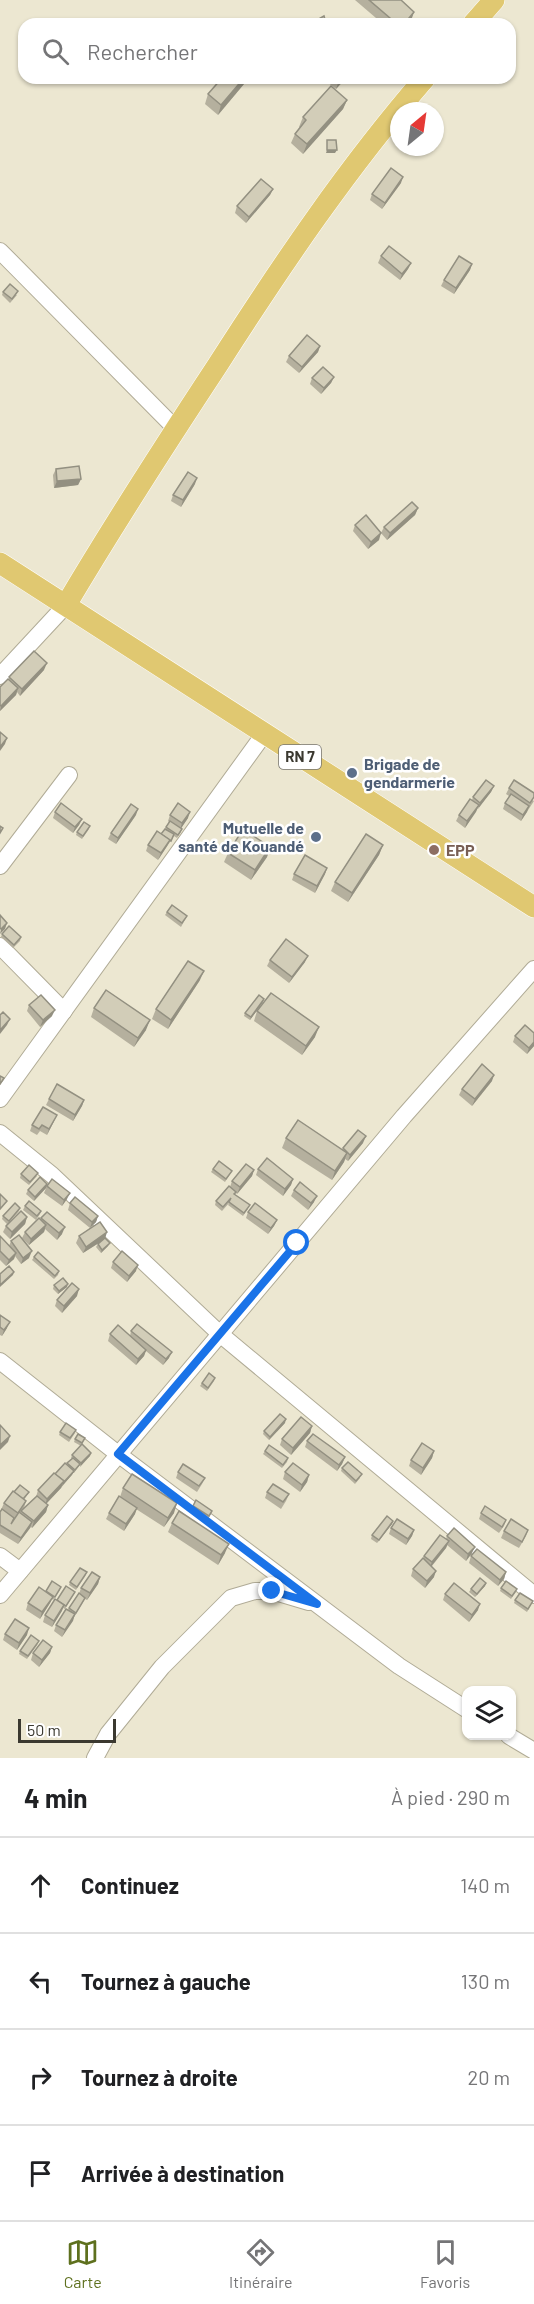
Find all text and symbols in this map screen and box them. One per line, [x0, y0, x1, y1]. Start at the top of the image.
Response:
search box [18, 18, 516, 84]
icon: search [39, 35, 72, 68]
text: Rechercher [87, 38, 198, 64]
north arrow [390, 102, 444, 156]
road number: RN 7 [279, 745, 321, 769]
place label: Brigade de gendarmerie [364, 754, 455, 791]
marker: Brigade de gendarmerie [345, 766, 359, 780]
place label: Mutuelle de santé de Kouandé [178, 818, 304, 855]
marker: Mutuelle de santé de Kouandé [309, 830, 323, 844]
place label: EPP [446, 840, 475, 859]
marker: EPP [427, 843, 441, 857]
route start [283, 1229, 309, 1255]
route end [258, 1577, 284, 1603]
map controls [462, 1686, 516, 1740]
button: layers [462, 1686, 516, 1740]
scale bar [18, 1716, 116, 1744]
text: 50 m [27, 1720, 61, 1739]
text: 4 min [24, 1782, 88, 1813]
text: À pied · 290 m [391, 1785, 510, 1809]
icon: ahead [24, 1869, 57, 1902]
text: Continuez [81, 1872, 179, 1898]
text: 140 m [460, 1873, 510, 1897]
icon: left [24, 1965, 57, 1998]
text: Tournez à gauche [81, 1968, 251, 1994]
text: 130 m [461, 1969, 510, 1993]
icon: right [24, 2061, 57, 2094]
text: Tournez à droite [81, 2064, 238, 2090]
text: 20 m [467, 2065, 510, 2089]
icon: arrive [24, 2157, 57, 2190]
text: Arrivée à destination [81, 2160, 284, 2186]
tab: Carte [64, 2236, 102, 2291]
tab: Itinéraire [229, 2236, 293, 2291]
tab: Favoris [420, 2236, 470, 2291]

